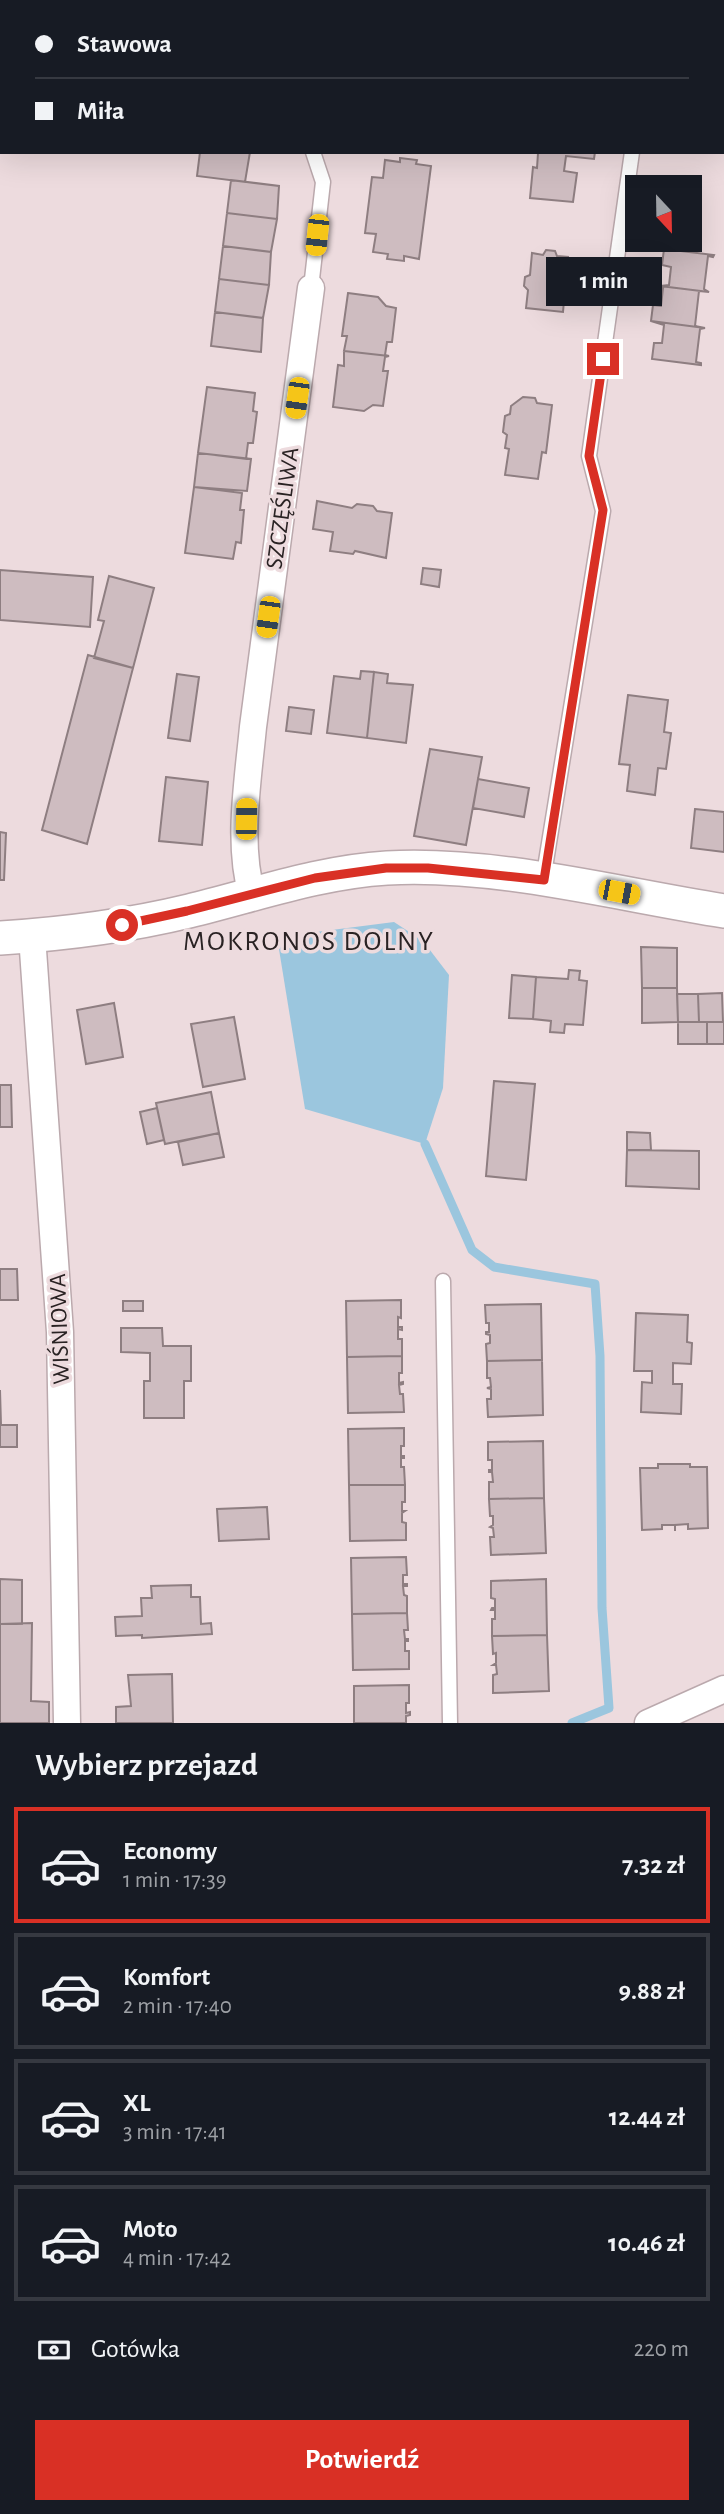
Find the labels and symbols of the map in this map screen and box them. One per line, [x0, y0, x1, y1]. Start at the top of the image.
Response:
north arrow [625, 175, 702, 252]
car [305, 213, 330, 257]
callout: 1 min [545, 258, 661, 306]
route end [587, 343, 619, 375]
car [284, 376, 311, 420]
street label: SZCZĘŚLIWA [261, 445, 303, 571]
car [255, 595, 282, 639]
car [236, 798, 257, 840]
car [597, 878, 642, 906]
route start [106, 909, 138, 941]
district label: MOKRONOS DOLNY [183, 928, 435, 956]
street label: WIŚNIOWA [44, 1273, 74, 1385]

